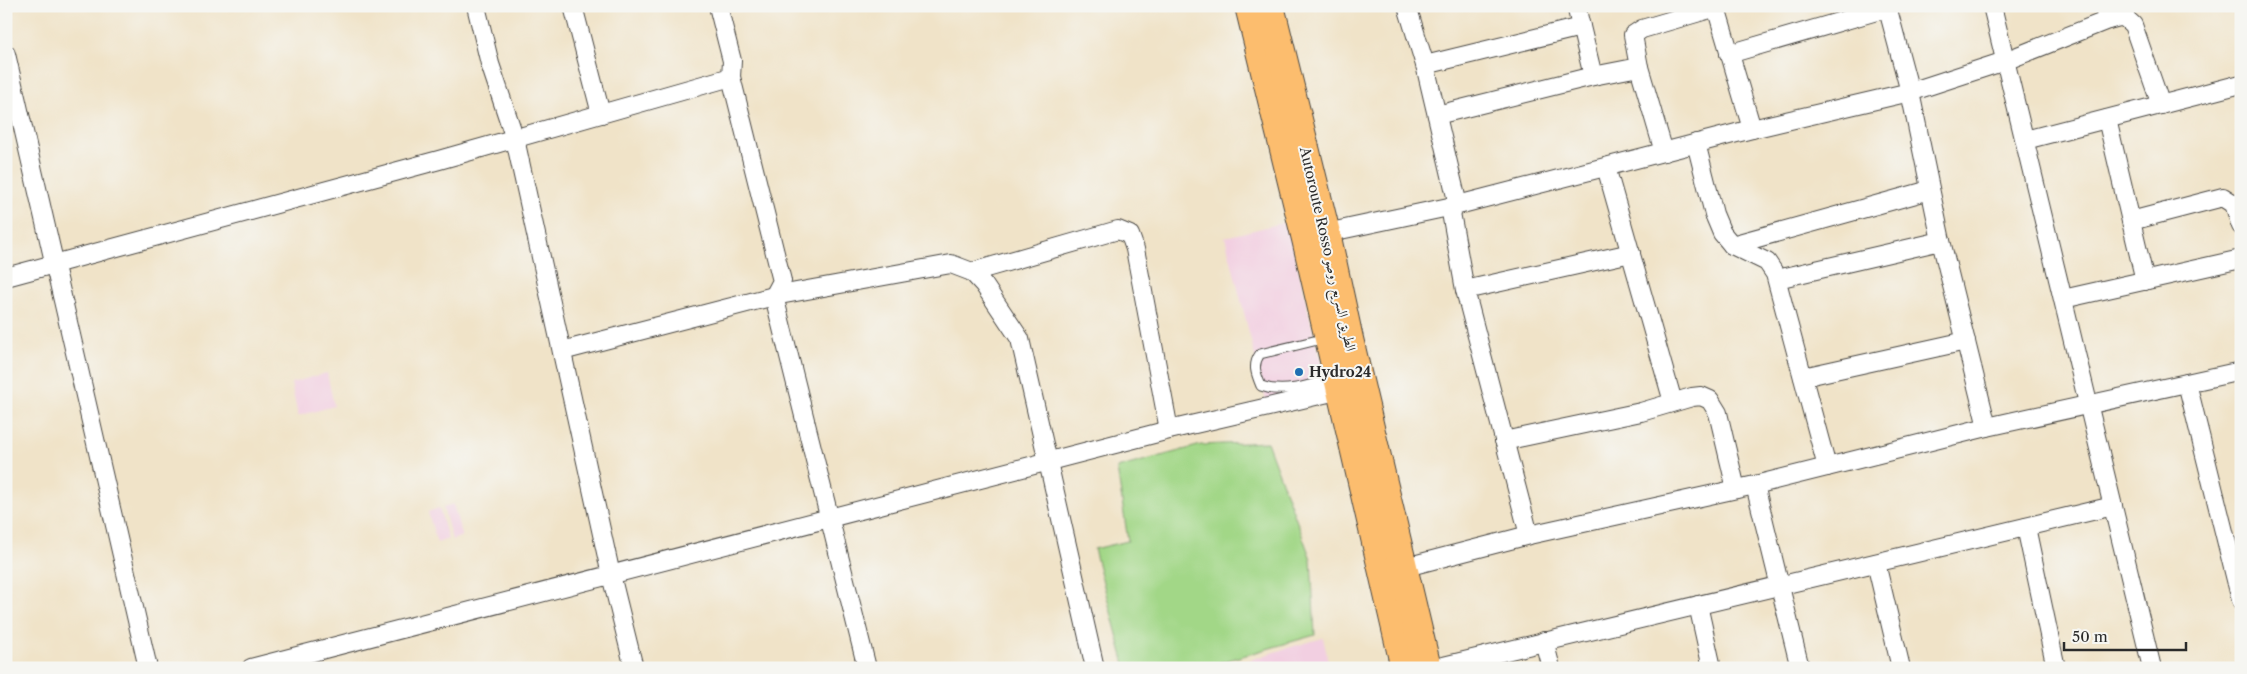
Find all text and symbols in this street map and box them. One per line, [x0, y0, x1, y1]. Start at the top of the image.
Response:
street label: Autoroute Rosso الطريق السريع روصو [1291, 144, 1360, 354]
place label: Hydro24 [1309, 363, 1371, 381]
marker: Hydro24 [1293, 366, 1305, 378]
scale bar [2064, 619, 2187, 651]
text: 50 m [2072, 627, 2108, 646]

